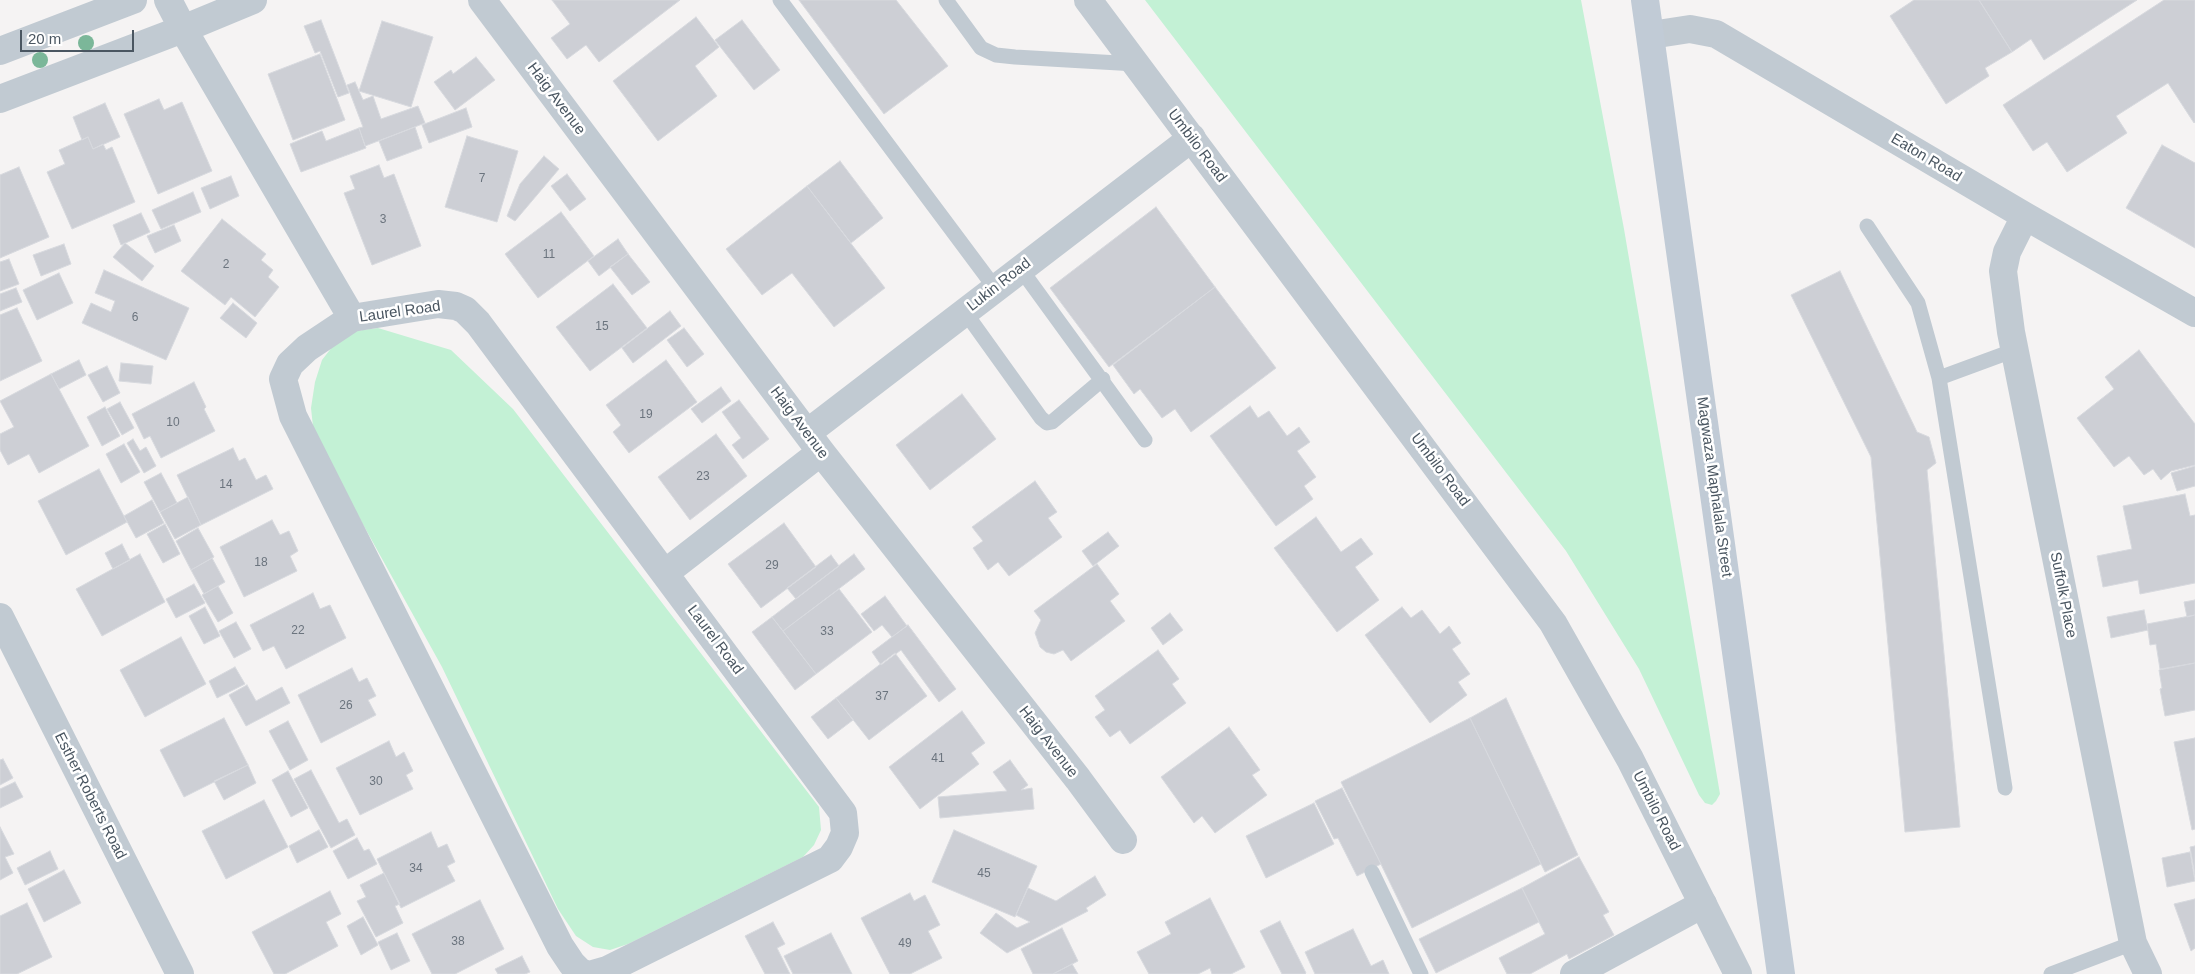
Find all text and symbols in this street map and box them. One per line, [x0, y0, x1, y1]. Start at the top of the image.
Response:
scale bar [22, 20, 136, 52]
text: 20 m [28, 30, 61, 47]
street label: Haig Avenue [523, 59, 589, 139]
street label: Umbilo Road [1164, 106, 1230, 186]
street label: Eaton Road [1887, 130, 1965, 186]
house number: 7 [479, 172, 485, 186]
house number: 3 [380, 213, 386, 227]
house number: 11 [543, 248, 555, 262]
street label: Lukin Road [964, 255, 1034, 315]
house number: 2 [223, 258, 229, 272]
street label: Laurel Road [358, 297, 442, 327]
house number: 6 [132, 311, 138, 325]
house number: 15 [595, 320, 609, 334]
street label: Haig Avenue [766, 383, 832, 463]
street label: Magwaza Maphalala Street [1692, 396, 1736, 578]
house number: 19 [639, 408, 653, 422]
house number: 10 [166, 416, 180, 430]
street label: Umbilo Road [1407, 430, 1473, 510]
house number: 23 [696, 470, 710, 484]
house number: 14 [219, 478, 233, 492]
street label: Suffolk Place [2046, 550, 2080, 640]
house number: 18 [254, 556, 268, 570]
house number: 29 [765, 559, 779, 573]
street label: Laurel Road [683, 602, 747, 678]
house number: 22 [291, 624, 305, 638]
house number: 33 [820, 625, 834, 639]
house number: 37 [875, 690, 889, 704]
house number: 26 [339, 699, 353, 713]
street label: Haig Avenue [1015, 703, 1081, 781]
street label: Esther Roberts Road [50, 730, 130, 862]
house number: 41 [931, 752, 945, 766]
street label: Umbilo Road [1628, 768, 1684, 854]
house number: 30 [369, 775, 383, 789]
house number: 34 [409, 862, 423, 876]
house number: 45 [977, 867, 991, 881]
house number: 38 [451, 935, 465, 949]
house number: 49 [898, 937, 912, 951]

